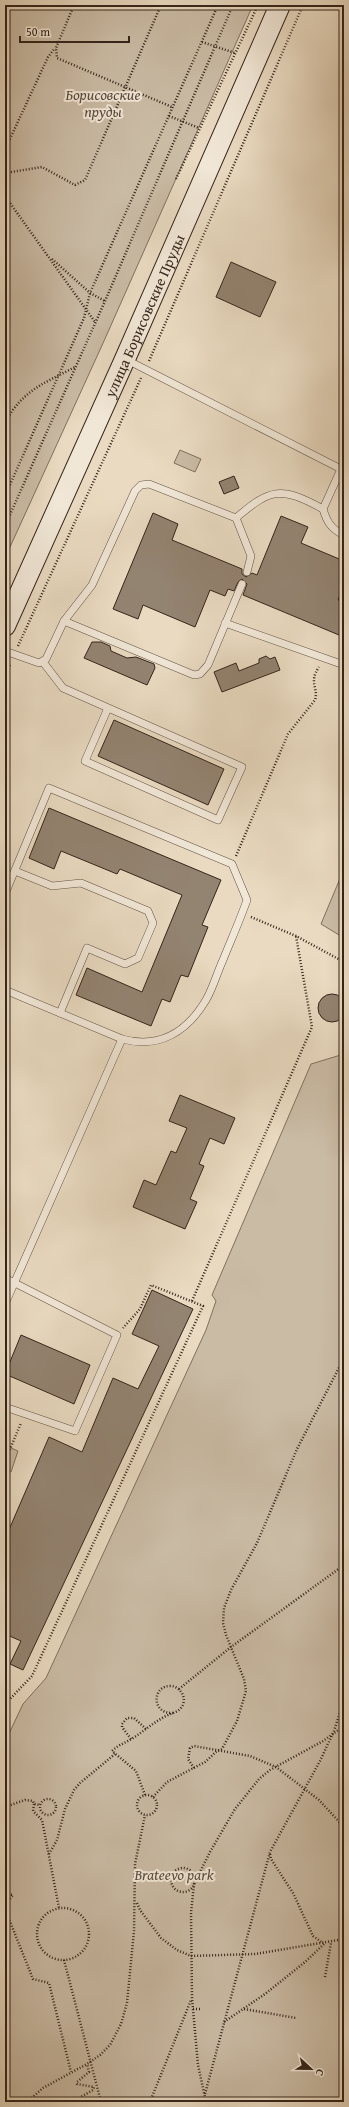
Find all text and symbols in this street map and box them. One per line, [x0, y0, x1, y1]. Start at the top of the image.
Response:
scale bar [20, 18, 129, 44]
text: 50 m [26, 23, 50, 40]
park label: Борисовские пруды [66, 84, 140, 122]
street label: улица Борисовские Пруды [98, 230, 189, 402]
park label: Brateevo park [133, 1864, 214, 1885]
north arrow [291, 2049, 331, 2089]
text: С [312, 2067, 329, 2079]

